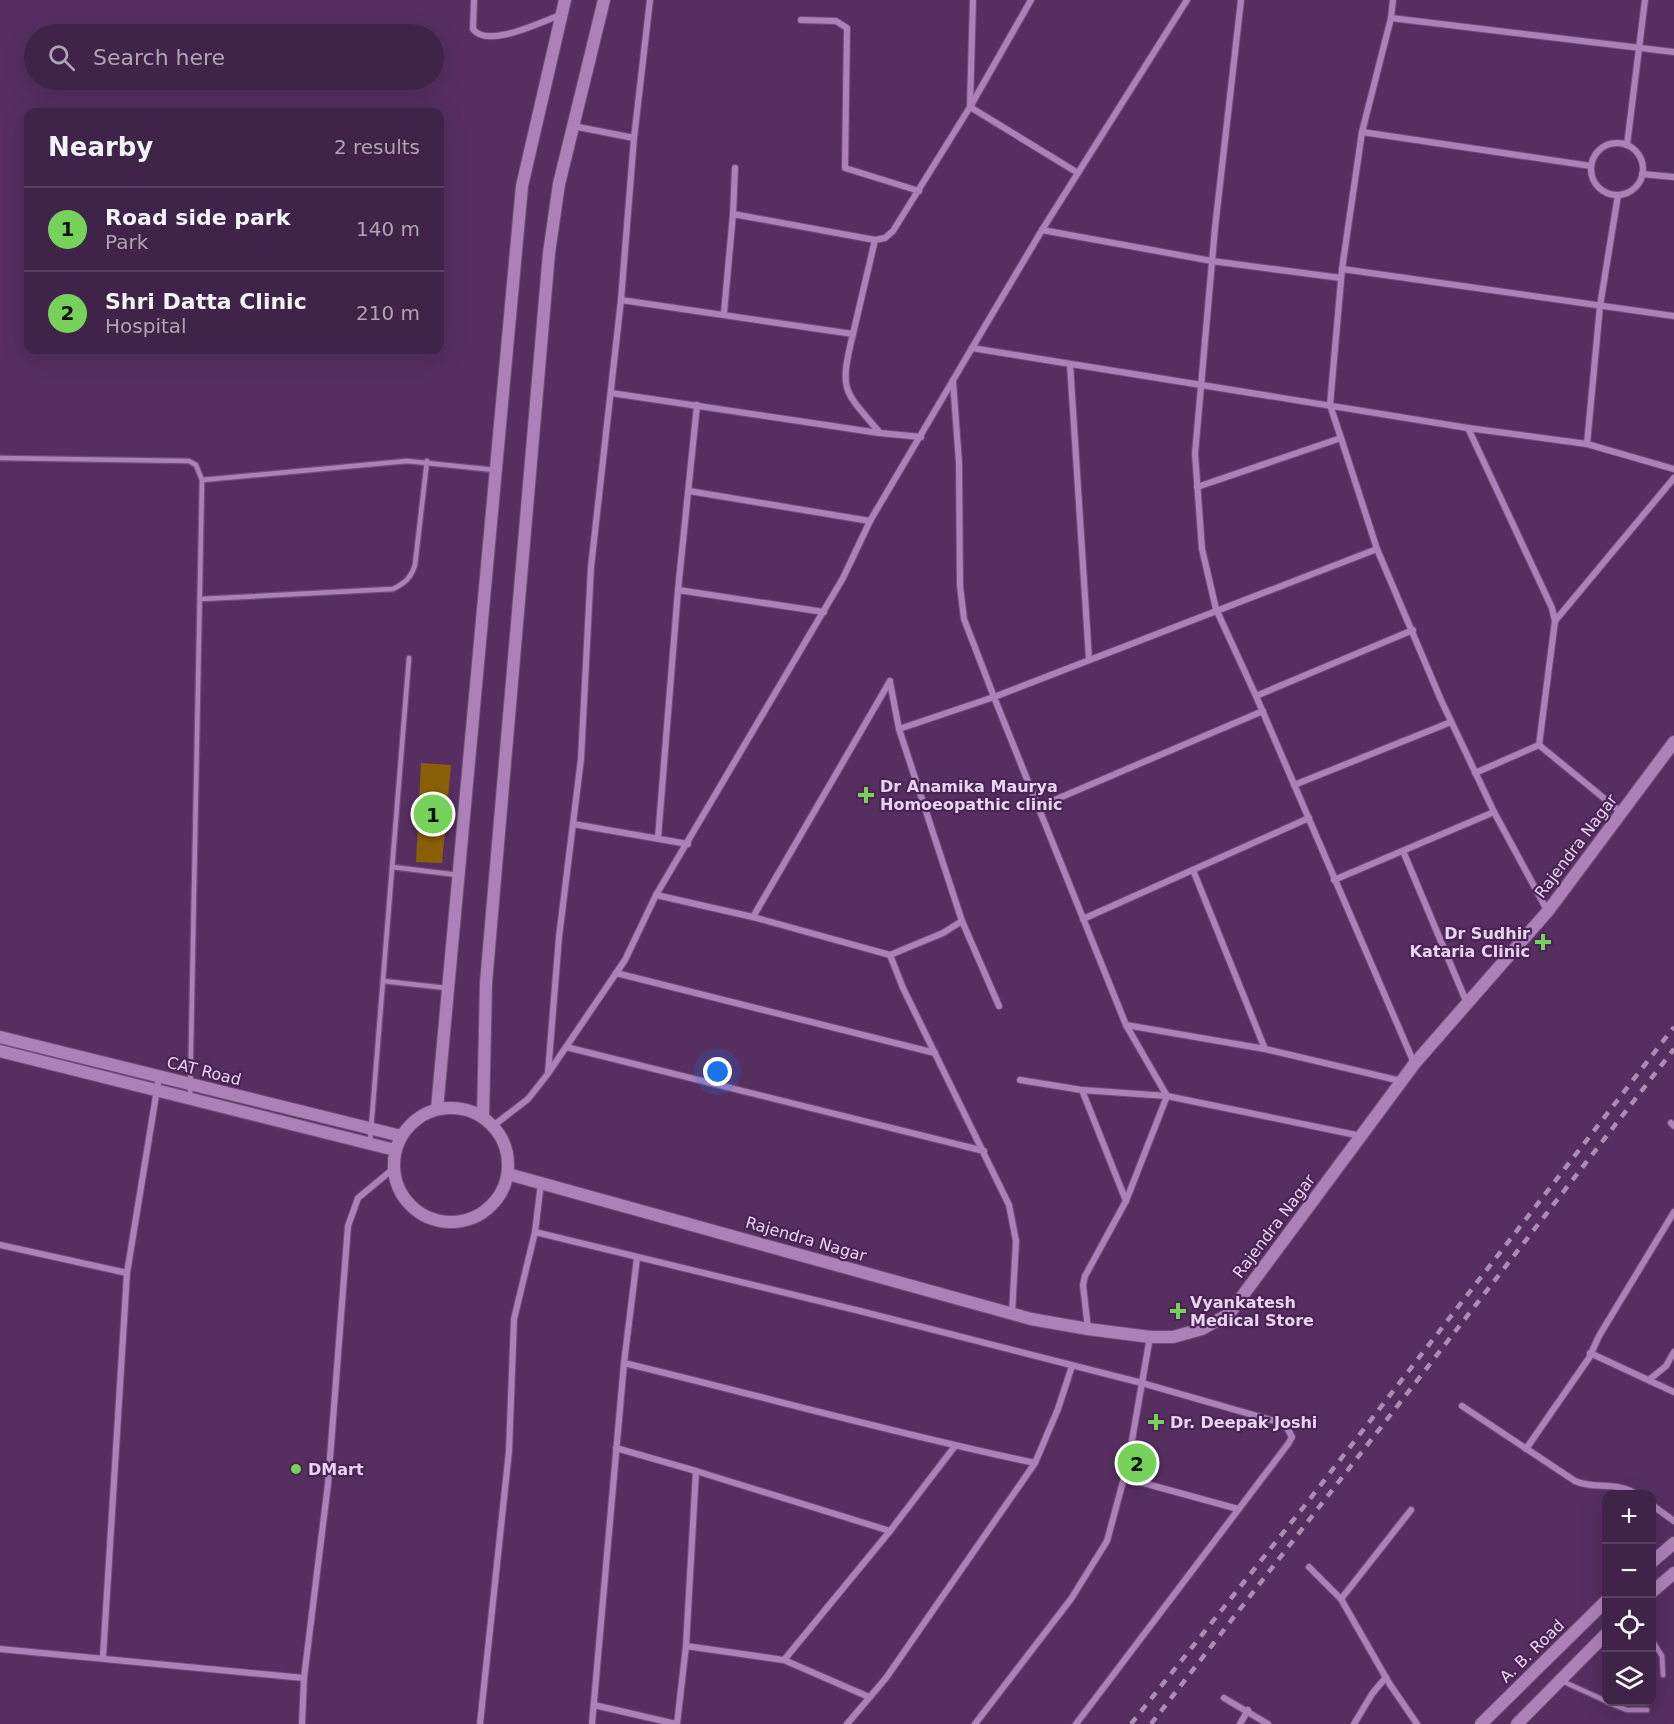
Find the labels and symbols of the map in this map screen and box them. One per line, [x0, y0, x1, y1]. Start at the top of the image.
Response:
place label: Dr Anamika Maurya Homoeopathic clinic [880, 777, 1063, 814]
marker: Dr Anamika Maurya Homoeopathic clinic [857, 786, 875, 804]
street label: Rajendra Nagar [1531, 790, 1621, 902]
pin: 1 [414, 792, 452, 836]
place label: Dr Sudhir Kataria Clinic [1410, 924, 1530, 961]
marker: Dr Sudhir Kataria Clinic [1534, 933, 1552, 951]
street label: CAT Road [165, 1053, 243, 1089]
your location [703, 1057, 732, 1086]
street label: Rajendra Nagar [1229, 1170, 1319, 1282]
street label: Rajendra Nagar [743, 1213, 869, 1265]
place label: Vyankatesh Medical Store [1190, 1293, 1314, 1330]
marker: Vyankatesh Medical Store [1171, 1304, 1185, 1318]
marker: Dr. Deepak Joshi [1147, 1413, 1165, 1431]
place label: Dr. Deepak Joshi [1170, 1413, 1317, 1432]
pin: 2 [1118, 1440, 1156, 1486]
place label: DMart [308, 1460, 364, 1479]
marker: DMart [289, 1462, 303, 1476]
street label: A. B. Road [1496, 1616, 1568, 1686]

